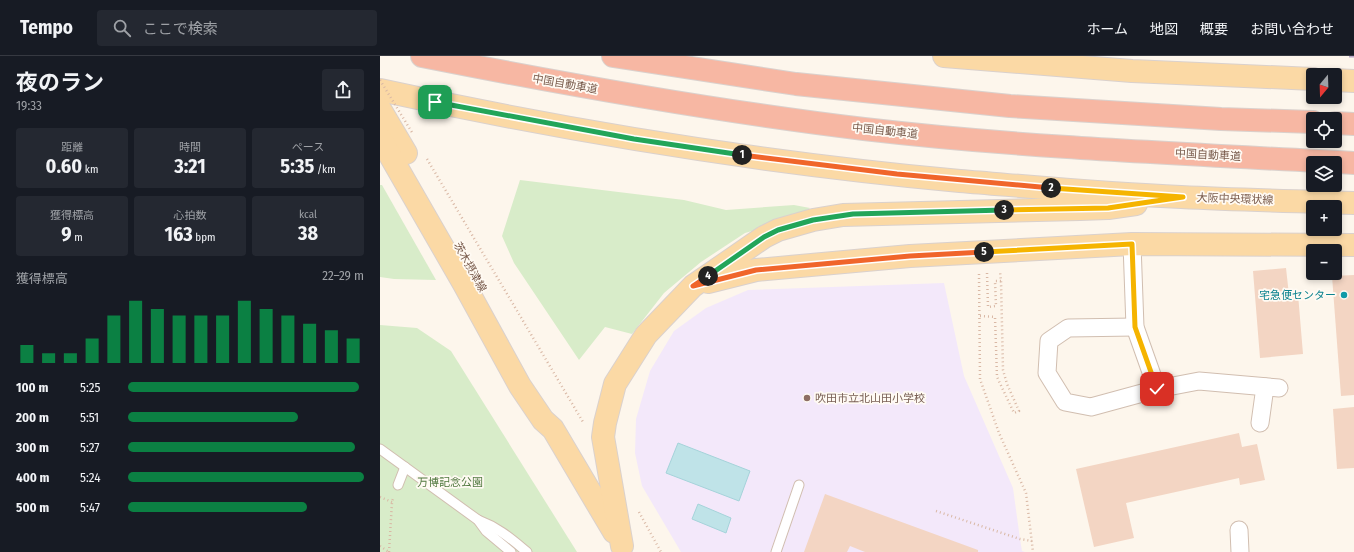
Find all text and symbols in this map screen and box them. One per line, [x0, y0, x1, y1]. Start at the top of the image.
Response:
search box [97, 10, 377, 46]
text: Tempo [20, 16, 73, 39]
icon: search [111, 17, 133, 39]
text: ここで検索 [143, 20, 218, 38]
text: ホーム [1086, 21, 1128, 38]
text: 地図 [1150, 21, 1178, 38]
text: 概要 [1200, 21, 1228, 38]
text: お問い合わせ [1250, 21, 1334, 38]
north arrow [1306, 68, 1342, 104]
map controls [1306, 68, 1342, 280]
text: 夜のラン [16, 69, 104, 96]
button: share [322, 69, 364, 111]
street label: 中国自動車道 [531, 72, 599, 96]
pin [418, 85, 452, 119]
icon: arrive [424, 91, 446, 113]
text: 19:33 [16, 98, 42, 113]
button: locate [1306, 112, 1342, 148]
street label: 中国自動車道 [852, 121, 918, 141]
text: 距離 [61, 141, 83, 154]
text: 時間 [179, 141, 201, 154]
text: ペース [292, 141, 324, 154]
pin: 1 [732, 145, 752, 165]
street label: 中国自動車道 [1175, 147, 1241, 163]
text: 1 [740, 148, 744, 161]
text: 0.60 [46, 154, 82, 178]
text: 3:21 [174, 154, 206, 178]
text: 5:35 [280, 154, 314, 178]
button: layers [1306, 156, 1342, 192]
text: km [82, 163, 98, 176]
text: /km [314, 163, 336, 176]
pin: 2 [1041, 178, 1061, 198]
text: 2 [1048, 181, 1054, 194]
street label: 大阪中央環状線 [1196, 191, 1274, 207]
pin: 3 [994, 200, 1014, 220]
button: + [1306, 200, 1342, 236]
text: 3 [1001, 203, 1007, 216]
text: kcal [299, 208, 317, 221]
text: 獲得標高 [50, 209, 94, 222]
text: 心拍数 [174, 209, 207, 222]
text: 38 [298, 221, 318, 245]
text: 9 [61, 222, 72, 246]
text: 163 [165, 222, 193, 246]
text: m [72, 231, 83, 244]
text: bpm [193, 231, 215, 244]
street label: 茨木摂津線 [451, 240, 489, 294]
pin: 5 [974, 242, 994, 262]
button: − [1306, 244, 1342, 280]
text: 5 [981, 245, 987, 258]
pin: 4 [698, 266, 718, 286]
text: 22–29 m [322, 268, 364, 283]
text: 4 [705, 269, 711, 282]
text: 獲得標高 [16, 271, 68, 286]
place label: 宅急便センター [1259, 289, 1336, 302]
marker: 宅急便センター [1339, 290, 1349, 300]
pin [1140, 372, 1174, 406]
icon: check [1146, 378, 1168, 400]
text: 100 m [16, 380, 48, 395]
text: 5:25 [80, 380, 100, 395]
place label: 吹田市立北山田小学校 [815, 392, 925, 405]
marker: 吹田市立北山田小学校 [802, 393, 812, 403]
text: 200 m [16, 410, 49, 425]
text: 5:51 [80, 410, 99, 425]
text: 300 m [16, 440, 49, 455]
text: 5:27 [80, 440, 100, 455]
text: 400 m [16, 470, 50, 485]
text: 5:24 [80, 470, 101, 485]
park label: 万博記念公園 [417, 476, 483, 489]
text: 500 m [16, 500, 49, 515]
text: 5:47 [80, 500, 100, 515]

